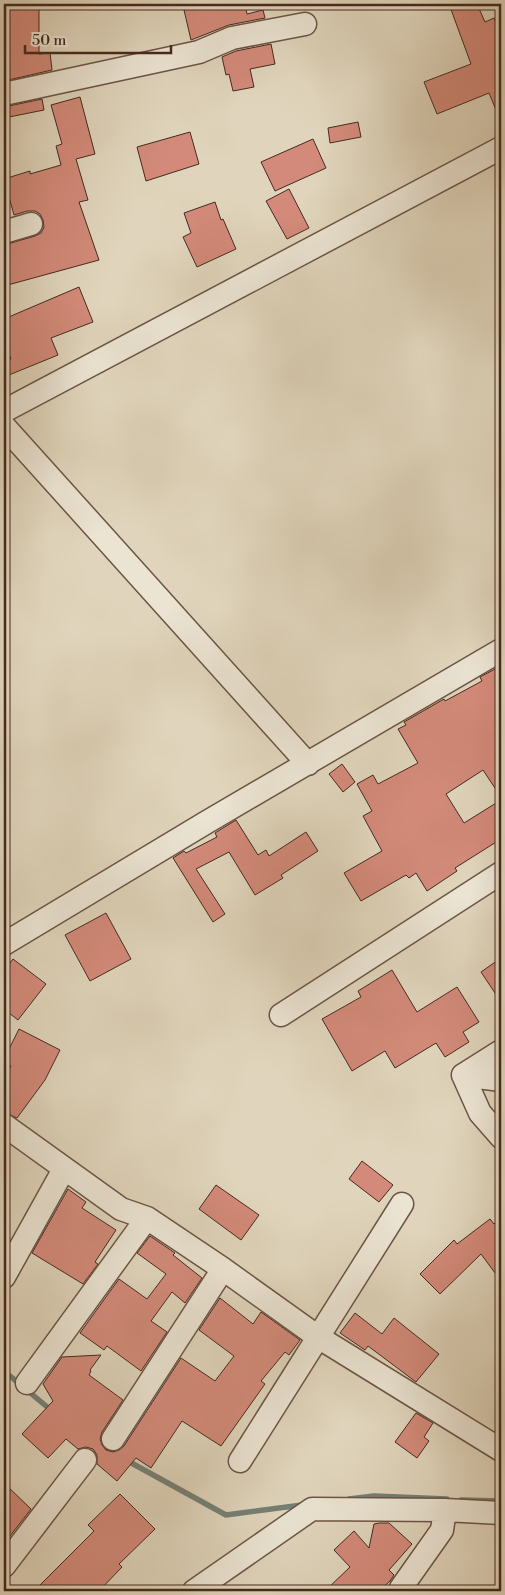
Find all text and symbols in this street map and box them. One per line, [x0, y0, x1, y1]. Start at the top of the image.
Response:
scale bar [25, 22, 171, 54]
text: 50 m [32, 31, 66, 50]

